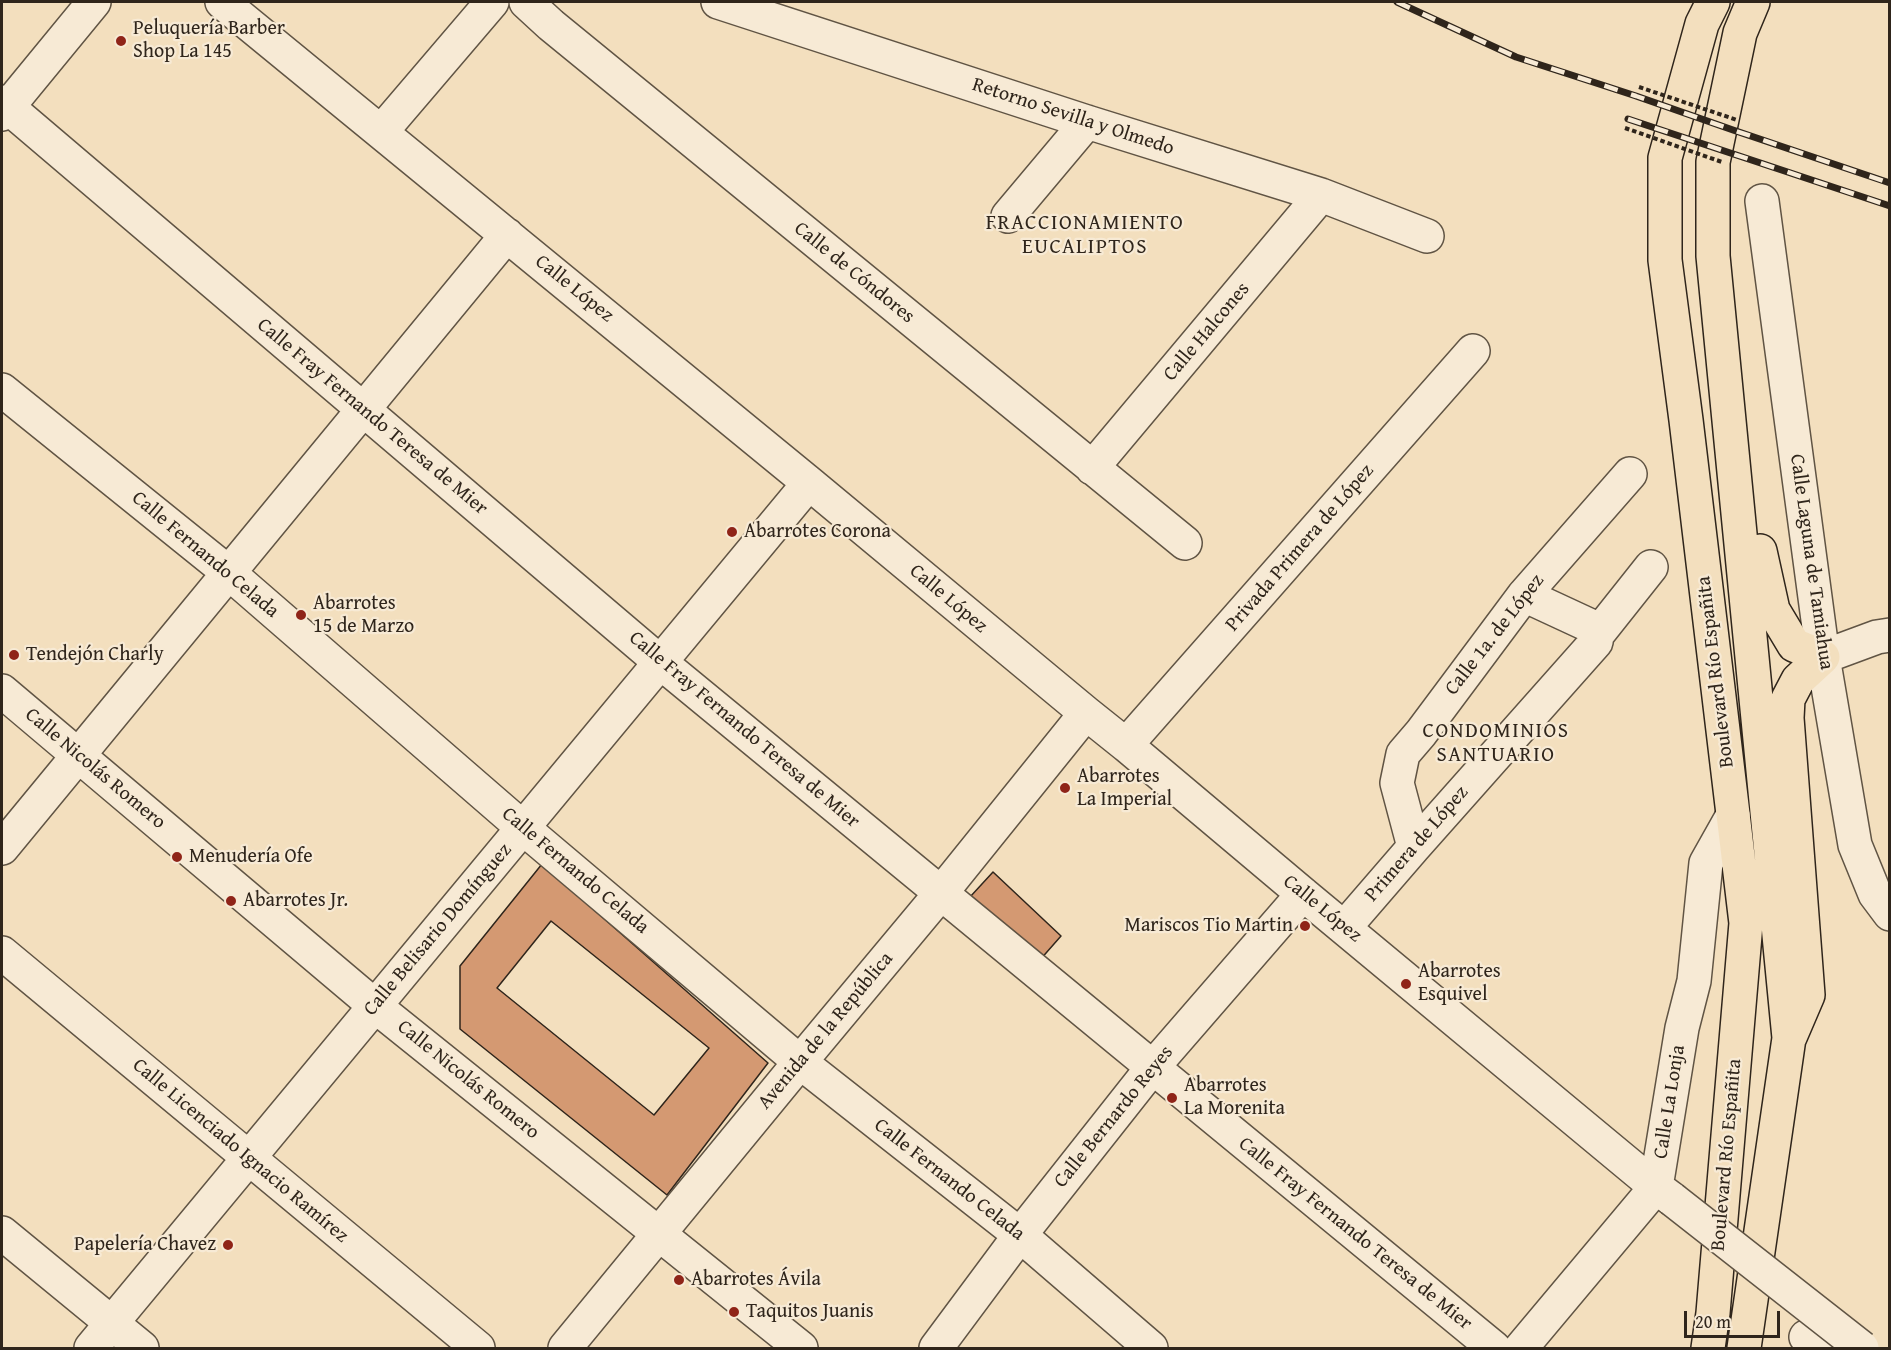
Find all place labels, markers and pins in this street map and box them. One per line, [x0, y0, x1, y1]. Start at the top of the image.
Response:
place label: Peluquería Barber Shop La 145 [133, 17, 285, 64]
marker: Peluquería Barber Shop La 145 [114, 34, 128, 48]
place label: Abarrotes Corona [744, 520, 891, 544]
marker: Abarrotes Corona [725, 525, 739, 539]
place label: Abarrotes 15 de Marzo [313, 592, 414, 639]
marker: Abarrotes 15 de Marzo [294, 608, 308, 622]
place label: Tendejón Charly [26, 643, 164, 667]
marker: Tendejón Charly [7, 648, 21, 662]
place label: Abarrotes La Imperial [1077, 765, 1172, 812]
marker: Abarrotes La Imperial [1058, 781, 1072, 795]
place label: Menudería Ofe [189, 845, 313, 869]
marker: Menudería Ofe [170, 850, 184, 864]
place label: Abarrotes Jr. [243, 889, 348, 913]
marker: Abarrotes Jr. [224, 894, 238, 908]
place label: Mariscos Tio Martin [1125, 914, 1293, 938]
marker: Mariscos Tio Martin [1298, 919, 1312, 933]
place label: Abarrotes Esquivel [1418, 960, 1501, 1007]
marker: Abarrotes Esquivel [1399, 977, 1413, 991]
place label: Abarrotes La Morenita [1184, 1074, 1285, 1121]
marker: Abarrotes La Morenita [1165, 1091, 1179, 1105]
place label: Papelería Chavez [74, 1233, 216, 1257]
marker: Papelería Chavez [221, 1238, 235, 1252]
place label: Abarrotes Ávila [691, 1268, 821, 1292]
marker: Abarrotes Ávila [672, 1273, 686, 1287]
place label: Taquitos Juanis [746, 1300, 874, 1324]
marker: Taquitos Juanis [727, 1305, 741, 1319]

